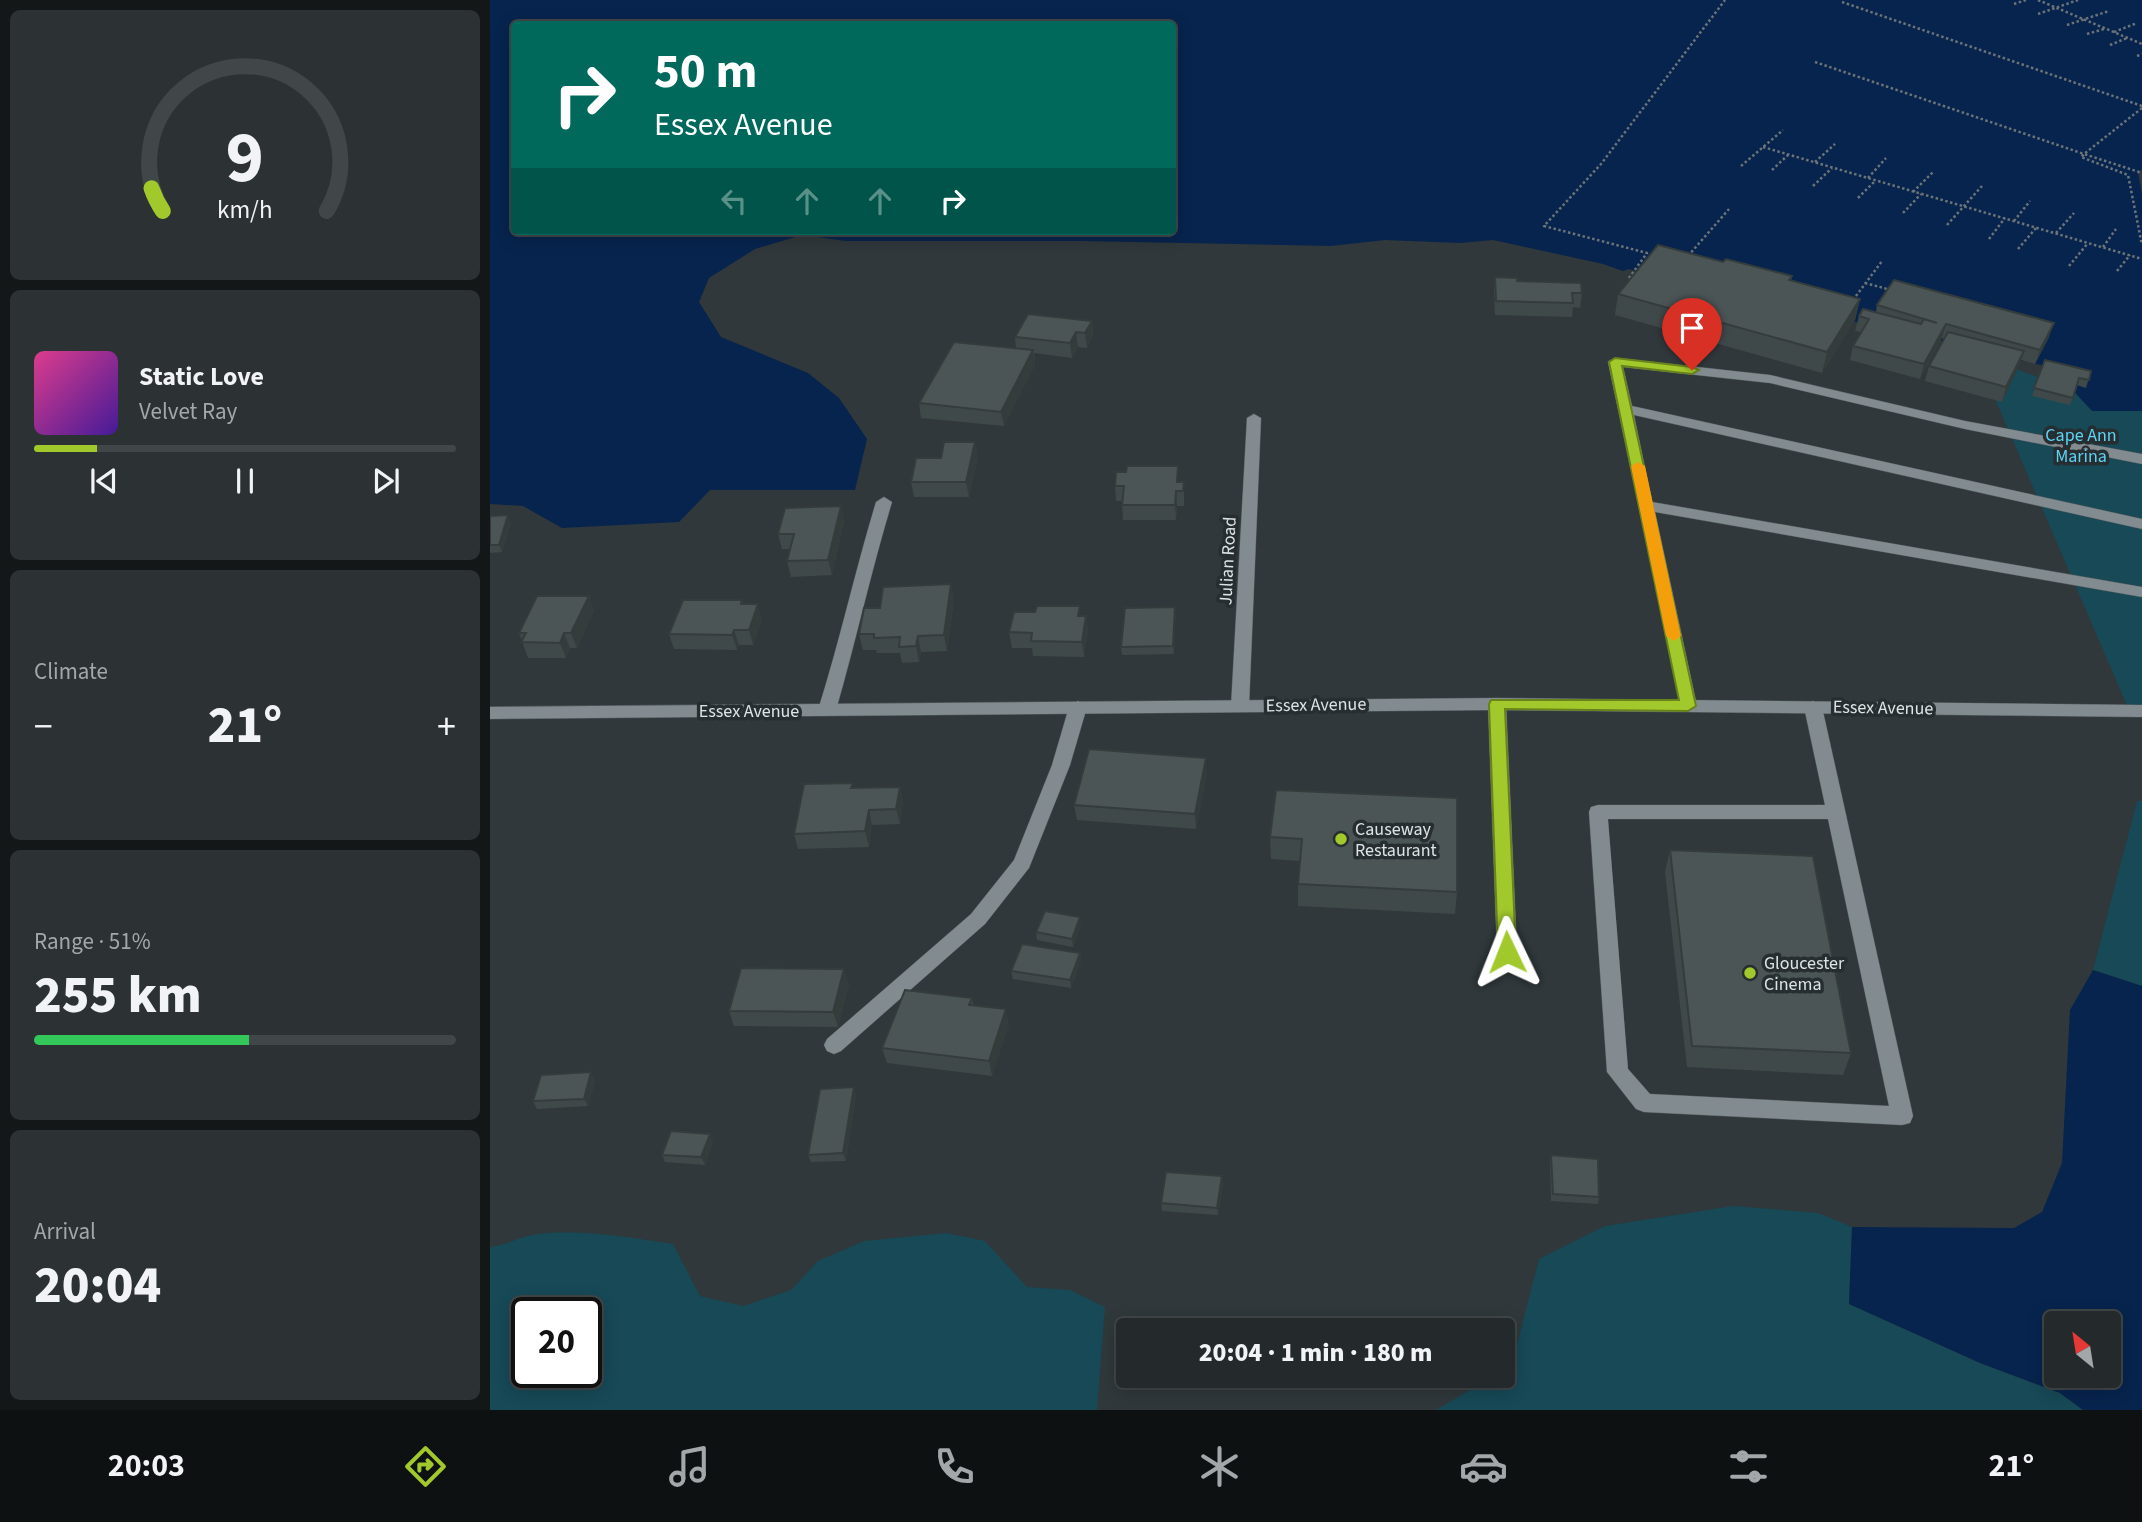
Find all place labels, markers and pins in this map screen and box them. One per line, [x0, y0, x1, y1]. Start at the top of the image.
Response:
pin [1662, 298, 1722, 370]
place label: Causeway Restaurant [1355, 817, 1437, 863]
marker: Causeway Restaurant [1333, 831, 1349, 847]
place label: Gloucester Cinema [1764, 951, 1845, 997]
marker: Gloucester Cinema [1742, 965, 1758, 981]

